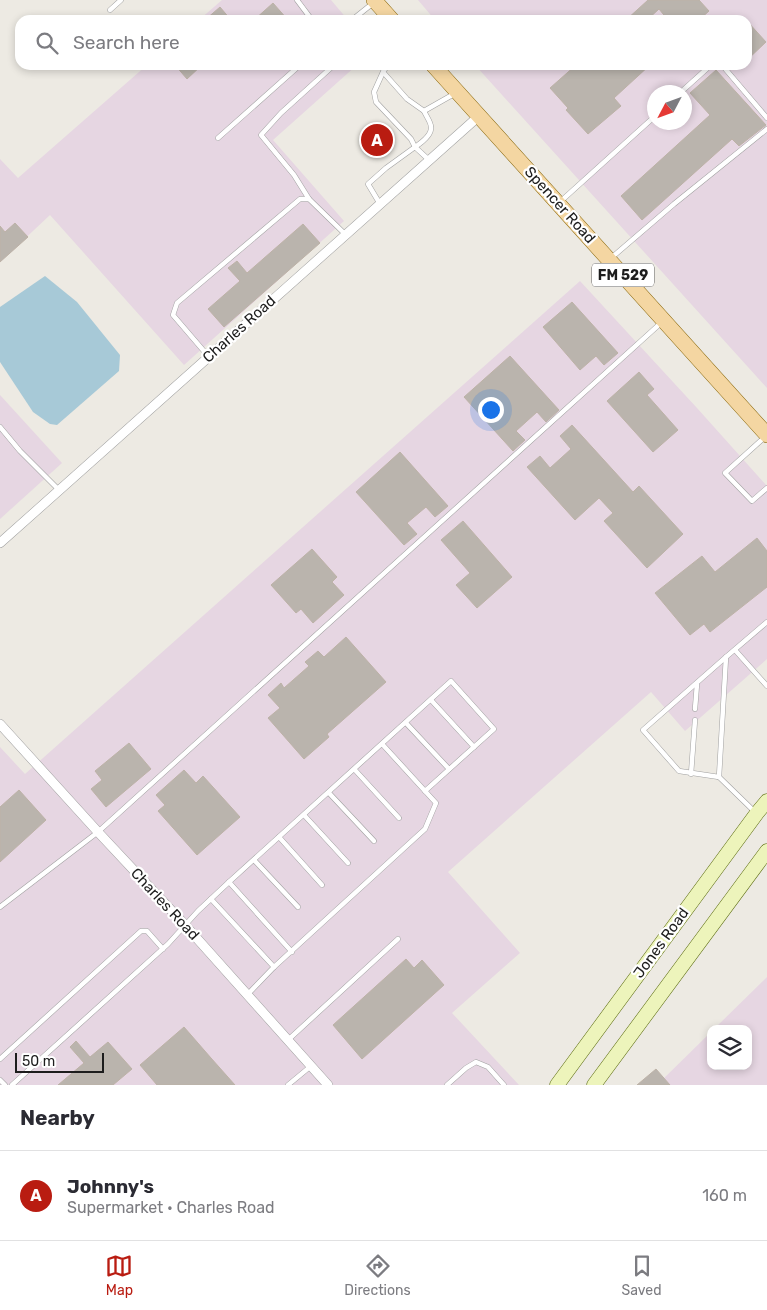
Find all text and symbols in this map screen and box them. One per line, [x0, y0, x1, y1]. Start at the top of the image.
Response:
search box [15, 15, 752, 70]
icon: search [33, 29, 61, 57]
text: Search here [73, 31, 180, 54]
north arrow [647, 85, 692, 130]
pin: A [361, 121, 393, 159]
street label: Spencer Road [521, 163, 599, 247]
road number: FM 529 [592, 264, 654, 286]
street label: Charles Road [199, 292, 279, 366]
your location [478, 397, 504, 423]
street label: Charles Road [127, 864, 203, 944]
street label: Jones Road [629, 904, 693, 982]
map controls [707, 1025, 752, 1070]
button: layers [707, 1025, 752, 1070]
scale bar [15, 1050, 104, 1073]
text: 50 m [22, 1053, 55, 1070]
text: Nearby [20, 1105, 95, 1130]
text: Johnny's [67, 1175, 154, 1198]
text: A [30, 1186, 42, 1205]
text: 160 m [702, 1186, 747, 1205]
text: Supermarket · Charles Road [67, 1198, 275, 1217]
tab: Map [105, 1252, 133, 1299]
tab: Directions [344, 1252, 411, 1299]
tab: Saved [622, 1252, 662, 1299]

